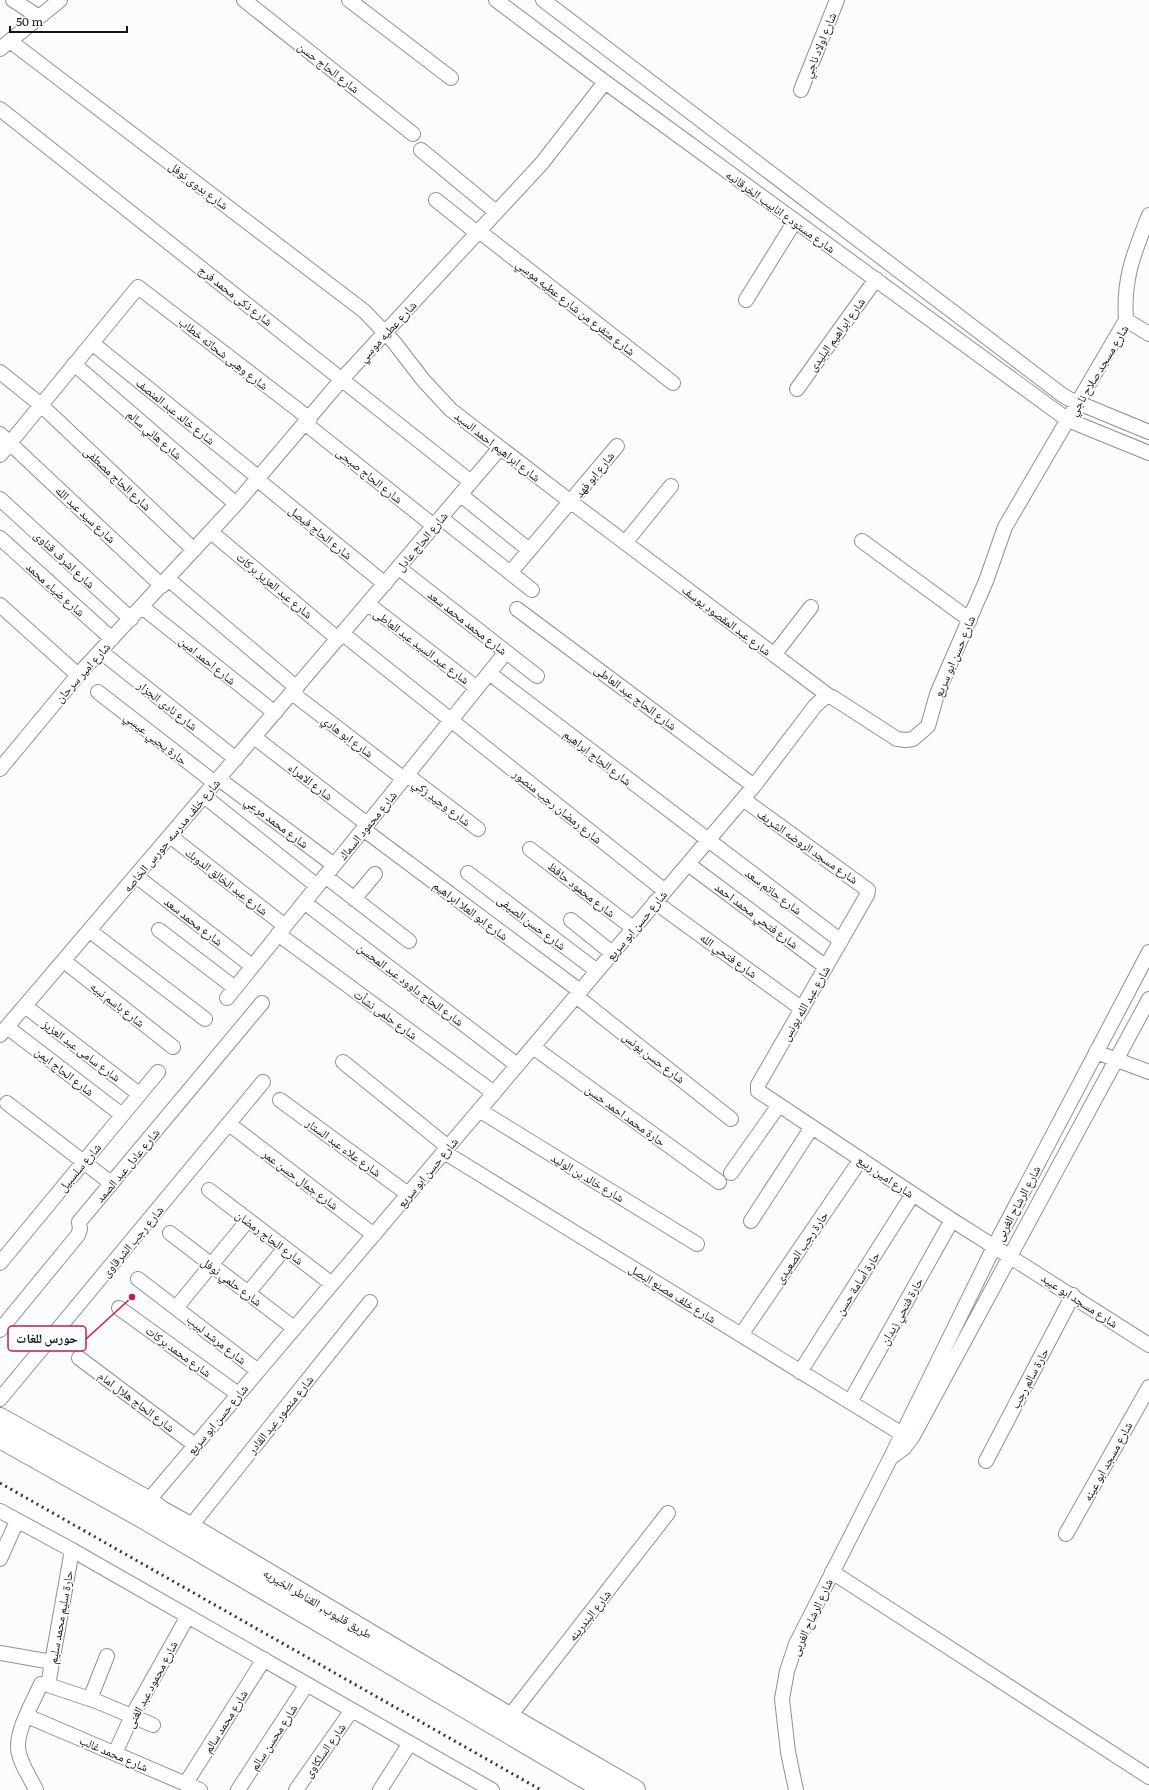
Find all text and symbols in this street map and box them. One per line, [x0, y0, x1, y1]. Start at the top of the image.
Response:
scale bar [10, 8, 127, 34]
street label: شارع اولاد ناجي [798, 9, 842, 81]
text: 50 m [16, 12, 43, 30]
street label: شارع الحاج حسن [294, 37, 364, 97]
street label: شارع بدوى نوفل [165, 157, 233, 214]
street label: شارع مستودع انابيب الخرقانيه [722, 165, 840, 257]
street label: شارع متفرع من شارع عطيه موسي [511, 255, 640, 361]
street label: شارع ذكى محمد فرج [195, 260, 277, 330]
street label: شارع ابراهيم البليدى [803, 293, 869, 375]
street label: شارع عطيه موسي [354, 296, 422, 367]
street label: شارع وهبى شحاته خطاب [175, 312, 273, 394]
street label: شارع مسجد صلاح ناجي [1064, 321, 1134, 420]
street label: شارع خالد عبد المنصف [133, 373, 219, 449]
street label: شارع هاني سالم [122, 405, 187, 465]
street label: شارع ابراهيم احمد السيد [451, 407, 545, 486]
street label: شارع الحاج مصطفى [80, 442, 156, 514]
street label: شارع الحاج صبحى [333, 443, 407, 507]
street label: شارع ابو فهد [570, 447, 618, 501]
street label: شارع سيد عبد الله [52, 481, 120, 547]
street label: شارع الحاج فيصل [285, 501, 357, 563]
street label: شارع الحاج عادل [391, 507, 451, 575]
street label: شارع اشرف قناوى [30, 526, 100, 592]
street label: شارع عبد العزيز بركات [233, 548, 317, 622]
street label: شارع ضياء محمد [23, 558, 89, 620]
street label: شارع عبد المقصود يوسف [679, 580, 775, 660]
street label: شارع محمد محمد سعد [424, 585, 512, 659]
street label: شارع عبد السيد عبد العاطى [370, 604, 474, 688]
street label: شارع حسن ابو سريع [929, 612, 979, 700]
street label: شارع احمد امين [176, 631, 240, 689]
street label: شارع امير سرحان [50, 638, 114, 706]
street label: شارع الحاج عبد العاطى [591, 660, 681, 734]
street label: شارع نادى الجزار [133, 675, 202, 734]
street label: حارة يحيي عيسي [119, 707, 192, 770]
street label: شارع ابو هادي [317, 710, 378, 763]
street label: شارع الحاج ابراهيم [560, 725, 636, 789]
street label: شارع الامراء [285, 758, 337, 804]
street label: شارع رمضان رجب منصور [509, 764, 607, 848]
street label: شارع خلف مدرسه حورس الخاصه [118, 774, 224, 896]
street label: شارع وحيد زكي [408, 774, 475, 832]
street label: شارع محمود السماك [333, 786, 401, 864]
street label: شارع محمد مرعي [240, 792, 313, 854]
street label: شارع مسجد الروضه الشريف [754, 804, 862, 888]
street label: شارع عبد الخالق الدوبك [182, 843, 272, 919]
street label: شارع محمود حافظ [544, 857, 620, 921]
street label: شارع حاتم سعد [742, 864, 806, 918]
street label: شارع ابو العلا ابراهيم [430, 876, 512, 944]
street label: شارع فتحي محمد احمد [710, 877, 803, 954]
street label: شارع حسن ابو سريع [601, 886, 671, 964]
street label: شارع حسن الصيفى [494, 890, 570, 954]
street label: شارع محمد سعد [161, 892, 227, 950]
street label: شارع فتحي الله [695, 928, 761, 984]
street label: شارع الحاج داوود عبد المحسن [354, 938, 468, 1030]
street label: شارع عبد الله يونس [776, 962, 834, 1044]
street label: شارع باسم نبيه [87, 977, 149, 1031]
street label: شارع حلمى نشأت [350, 985, 422, 1043]
street label: شارع سامى عبد العزيز [38, 1014, 125, 1086]
street label: شارع حسن يونس [619, 1027, 689, 1087]
street label: شارع الحاج ايمن [32, 1042, 98, 1100]
street label: حارة محمد احمد حسن [582, 1080, 670, 1150]
street label: شارع علاء عبد الستار [302, 1113, 385, 1181]
street label: شارع عادل عبد الصمد [91, 1124, 163, 1206]
street label: شارع حسن ابو سريع [392, 1133, 462, 1211]
street label: شارع سلسبيل [53, 1139, 105, 1195]
street label: شارع جمال حسن عمر [258, 1144, 343, 1214]
street label: شارع خالد بن الوليد [548, 1148, 628, 1206]
street label: شارع امين ربيع [854, 1150, 918, 1202]
street label: شارع الرشاح الغربى [990, 1162, 1045, 1244]
street label: شارع رجب الشرقاوى [97, 1201, 168, 1281]
street label: شارع الحاج رمضان [232, 1205, 308, 1269]
street label: حارة رجب الصعيدى [770, 1207, 832, 1287]
street label: حارة أسامة حسن [830, 1247, 884, 1318]
street label: شارع حلمي نوفل [196, 1252, 266, 1312]
street label: شارع خلف مصنع البصل [626, 1259, 720, 1327]
street label: شارع مسجد ابو عبيد [1038, 1268, 1122, 1332]
street label: حارة فتحي زيدان [875, 1274, 929, 1349]
street label: شارع مرشد لبيب [183, 1310, 251, 1368]
street label: شارع محمد بركات [142, 1321, 216, 1381]
callout: حورس للغات [8, 1326, 86, 1351]
text: حورس للغات [16, 1328, 78, 1347]
street label: حارة سالم رجب [1005, 1344, 1053, 1412]
street label: شارع الحاج هلال امام [95, 1366, 179, 1436]
street label: شارع منصور عبد القادر [242, 1371, 317, 1458]
street label: شارع حسن ابو سريع [182, 1380, 252, 1458]
street label: شارع مسجد ابو عينه [1078, 1418, 1136, 1504]
street label: طريق قليوب, القناطر الخيريه [260, 1563, 376, 1643]
street label: حارة سليم محمد سليم [43, 1569, 77, 1665]
street label: شارع الرشاح الغربى [785, 1575, 837, 1659]
street label: شارع البندرينه [563, 1585, 615, 1645]
street label: شارع محمود عبد الغنى [120, 1637, 182, 1731]
street label: شارع محمد سالم [198, 1686, 252, 1756]
street label: شارع محسن سالم [245, 1700, 301, 1774]
street label: شارع السلكاوى [299, 1719, 350, 1781]
street label: شارع محمد غالب [77, 1730, 151, 1776]

